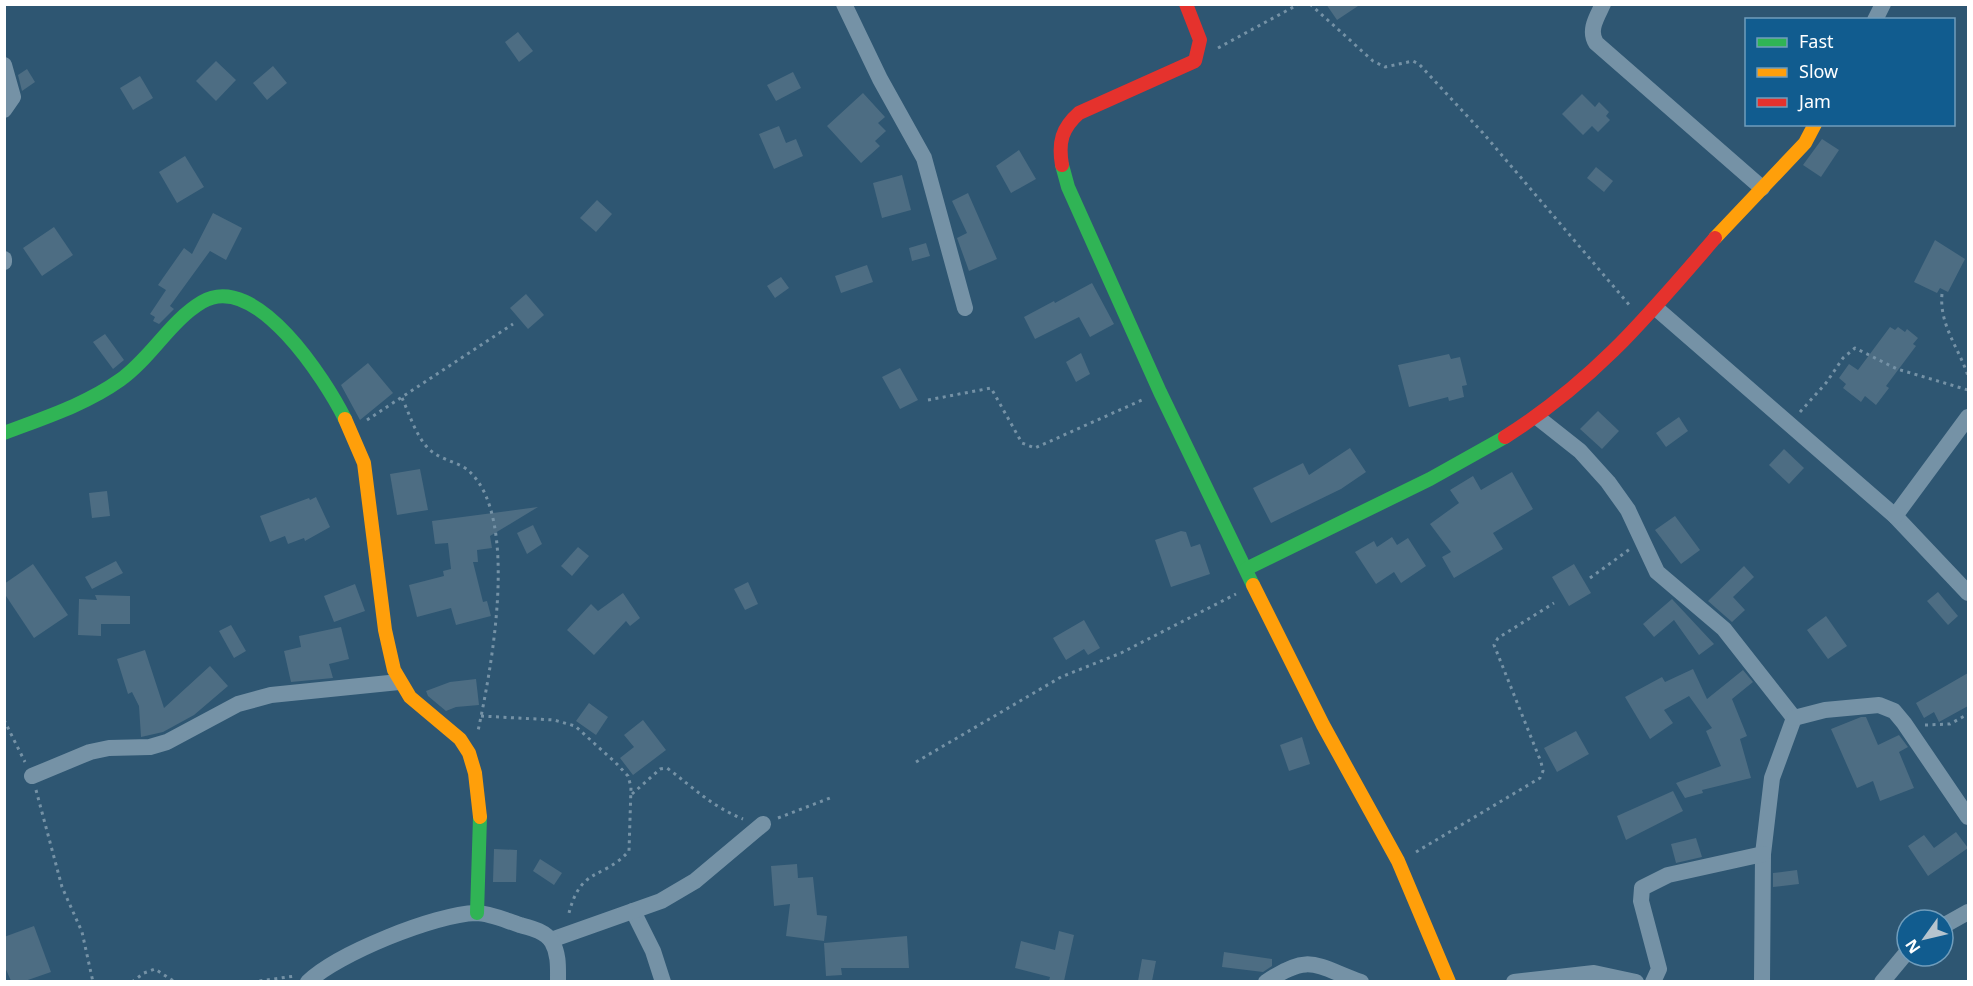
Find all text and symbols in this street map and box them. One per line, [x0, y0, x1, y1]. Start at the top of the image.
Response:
legend [1745, 18, 1955, 126]
text: Fast [1799, 29, 1834, 53]
text: Slow [1799, 59, 1838, 83]
text: Jam [1797, 89, 1831, 113]
north arrow [1895, 908, 1955, 968]
text: N [1900, 935, 1925, 958]

